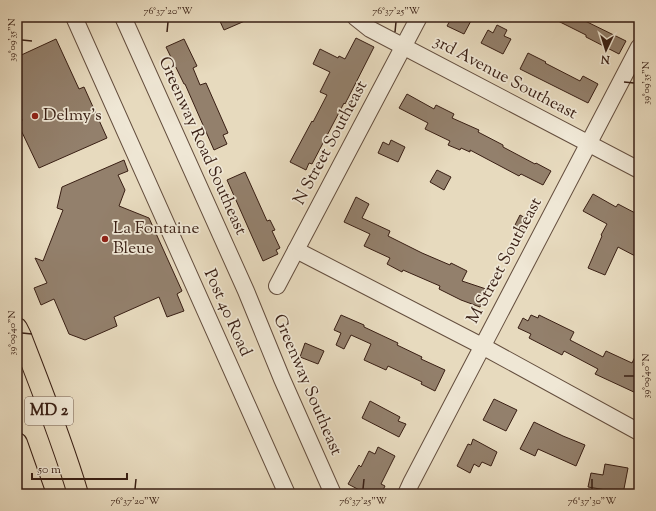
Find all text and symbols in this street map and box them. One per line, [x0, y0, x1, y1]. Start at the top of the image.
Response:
text: 76°37'20"W [143, 4, 193, 19]
text: 76°37'25"W [372, 4, 420, 19]
text: 39°09'35"N [5, 18, 20, 62]
street label: 3rd Avenue Southeast [429, 30, 581, 126]
north arrow [586, 30, 626, 70]
text: N [600, 51, 611, 67]
street label: Greenway Road Southeast [152, 53, 252, 239]
text: 39°09'35"N [639, 61, 654, 105]
street label: N Street Southeast [288, 76, 374, 209]
place label: Delmy’s [43, 104, 102, 128]
marker: Delmy’s [30, 111, 40, 121]
street label: M Street Southeast [462, 193, 549, 328]
place label: La Fontaine Bleue [113, 217, 199, 261]
marker: La Fontaine Bleue [100, 234, 110, 244]
street label: Post 40 Road [197, 265, 257, 361]
text: 39°09'40"N [5, 311, 20, 355]
street label: Greenway Southeast [266, 311, 348, 459]
text: 39°09'40"N [639, 354, 654, 398]
road number: MD 2 [25, 397, 73, 425]
scale bar [32, 455, 127, 481]
text: 50 m [37, 461, 61, 479]
text: 76°37'20"W [110, 494, 160, 509]
text: 76°37'25"W [339, 494, 387, 509]
text: 76°37'30"W [568, 494, 616, 509]

